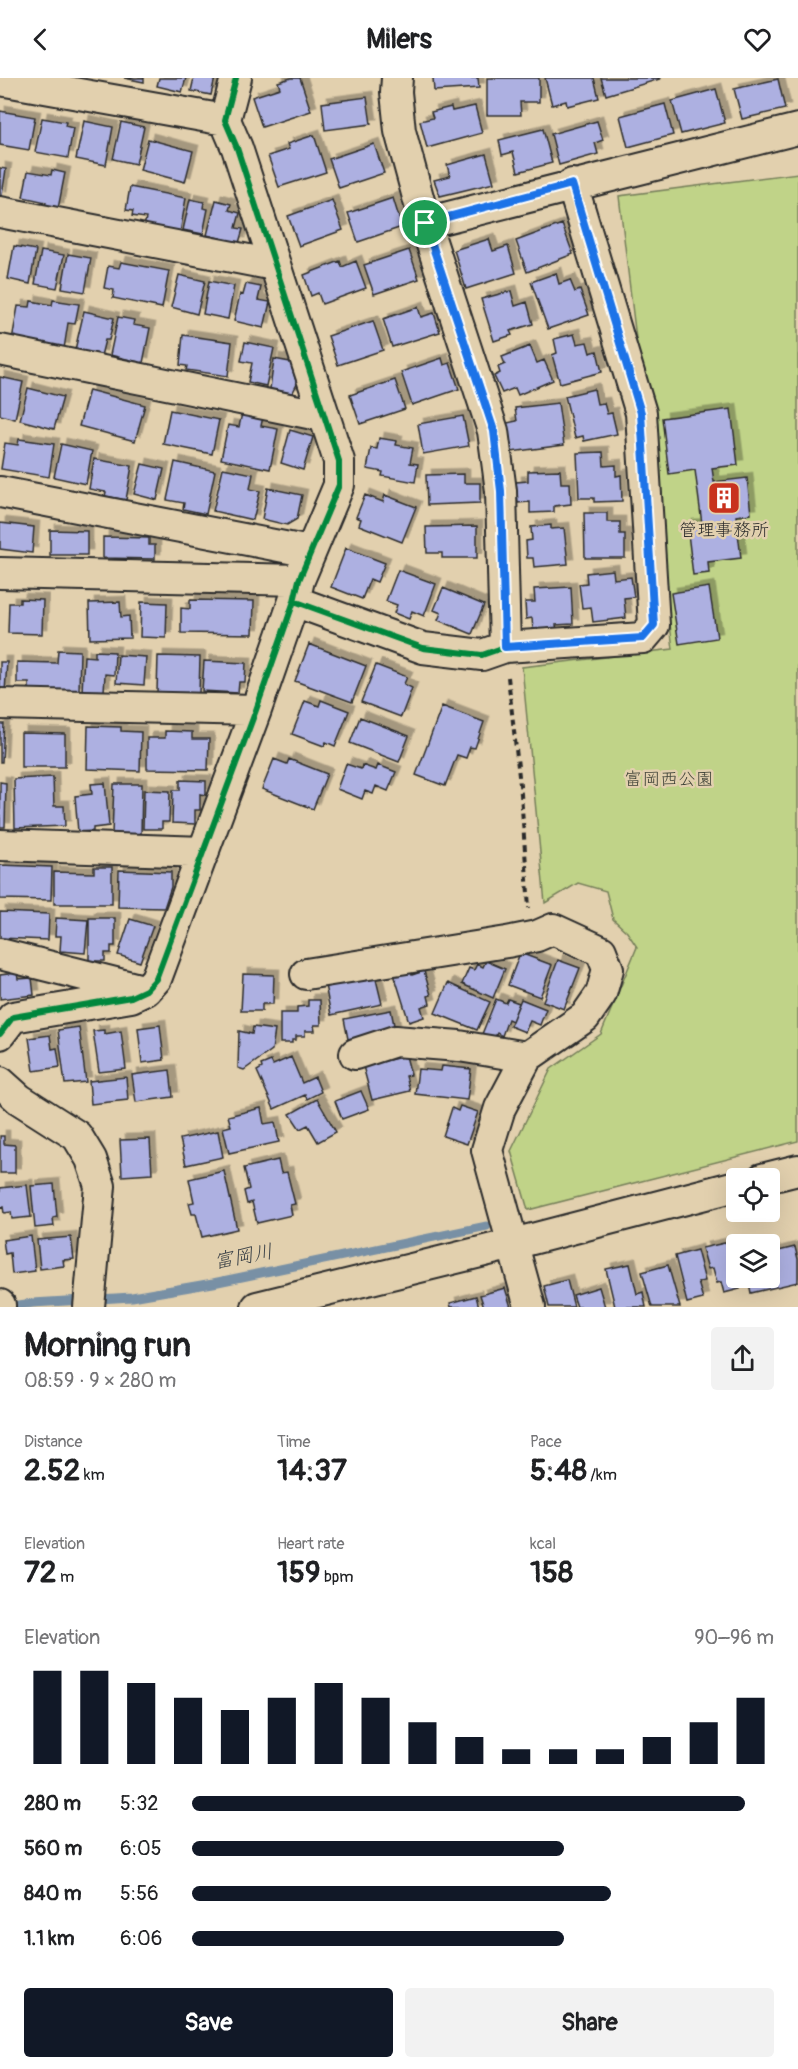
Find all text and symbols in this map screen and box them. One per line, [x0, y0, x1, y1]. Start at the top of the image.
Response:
icon: back [24, 23, 57, 56]
text: Milers [366, 23, 432, 56]
icon: heart [741, 23, 774, 56]
pin [399, 197, 450, 248]
icon: arrive [408, 206, 441, 239]
building icon: 管理事務所 [706, 480, 742, 516]
place label: 管理事務所 [679, 519, 769, 542]
park label: 富岡西公園 [624, 768, 714, 791]
map controls [726, 1168, 780, 1288]
button: locate [726, 1168, 780, 1222]
button: layers [726, 1234, 780, 1288]
water label: 富岡川 [211, 1238, 275, 1274]
text: Morning run [24, 1325, 191, 1366]
button: share [711, 1327, 774, 1390]
text: 08:59 · 9 × 280 m [24, 1368, 176, 1393]
text: Distance [24, 1432, 83, 1452]
text: Time [277, 1432, 310, 1452]
text: Pace [530, 1432, 562, 1452]
text: 2.52 [24, 1452, 80, 1489]
text: 14:37 [277, 1452, 347, 1489]
text: 5:48 [530, 1452, 587, 1489]
text: km [80, 1465, 105, 1485]
text: /km [587, 1465, 617, 1485]
text: Elevation [24, 1534, 85, 1554]
text: Heart rate [277, 1534, 344, 1554]
text: kcal [530, 1534, 556, 1554]
text: 72 [24, 1554, 57, 1591]
text: 159 [277, 1554, 320, 1591]
text: 158 [530, 1554, 573, 1591]
text: m [57, 1567, 74, 1587]
text: bpm [320, 1567, 354, 1587]
text: Elevation [24, 1625, 100, 1650]
text: 90–96 m [694, 1625, 774, 1650]
text: 280 m [24, 1791, 81, 1816]
text: 5:32 [120, 1791, 159, 1816]
text: 560 m [24, 1836, 82, 1861]
text: 6:05 [120, 1836, 161, 1861]
text: 840 m [24, 1881, 81, 1906]
text: 5:56 [120, 1881, 159, 1906]
text: 1.1 km [24, 1926, 74, 1951]
text: 6:06 [120, 1926, 162, 1951]
button: Save [24, 1988, 393, 2057]
button: Share [405, 1988, 774, 2057]

